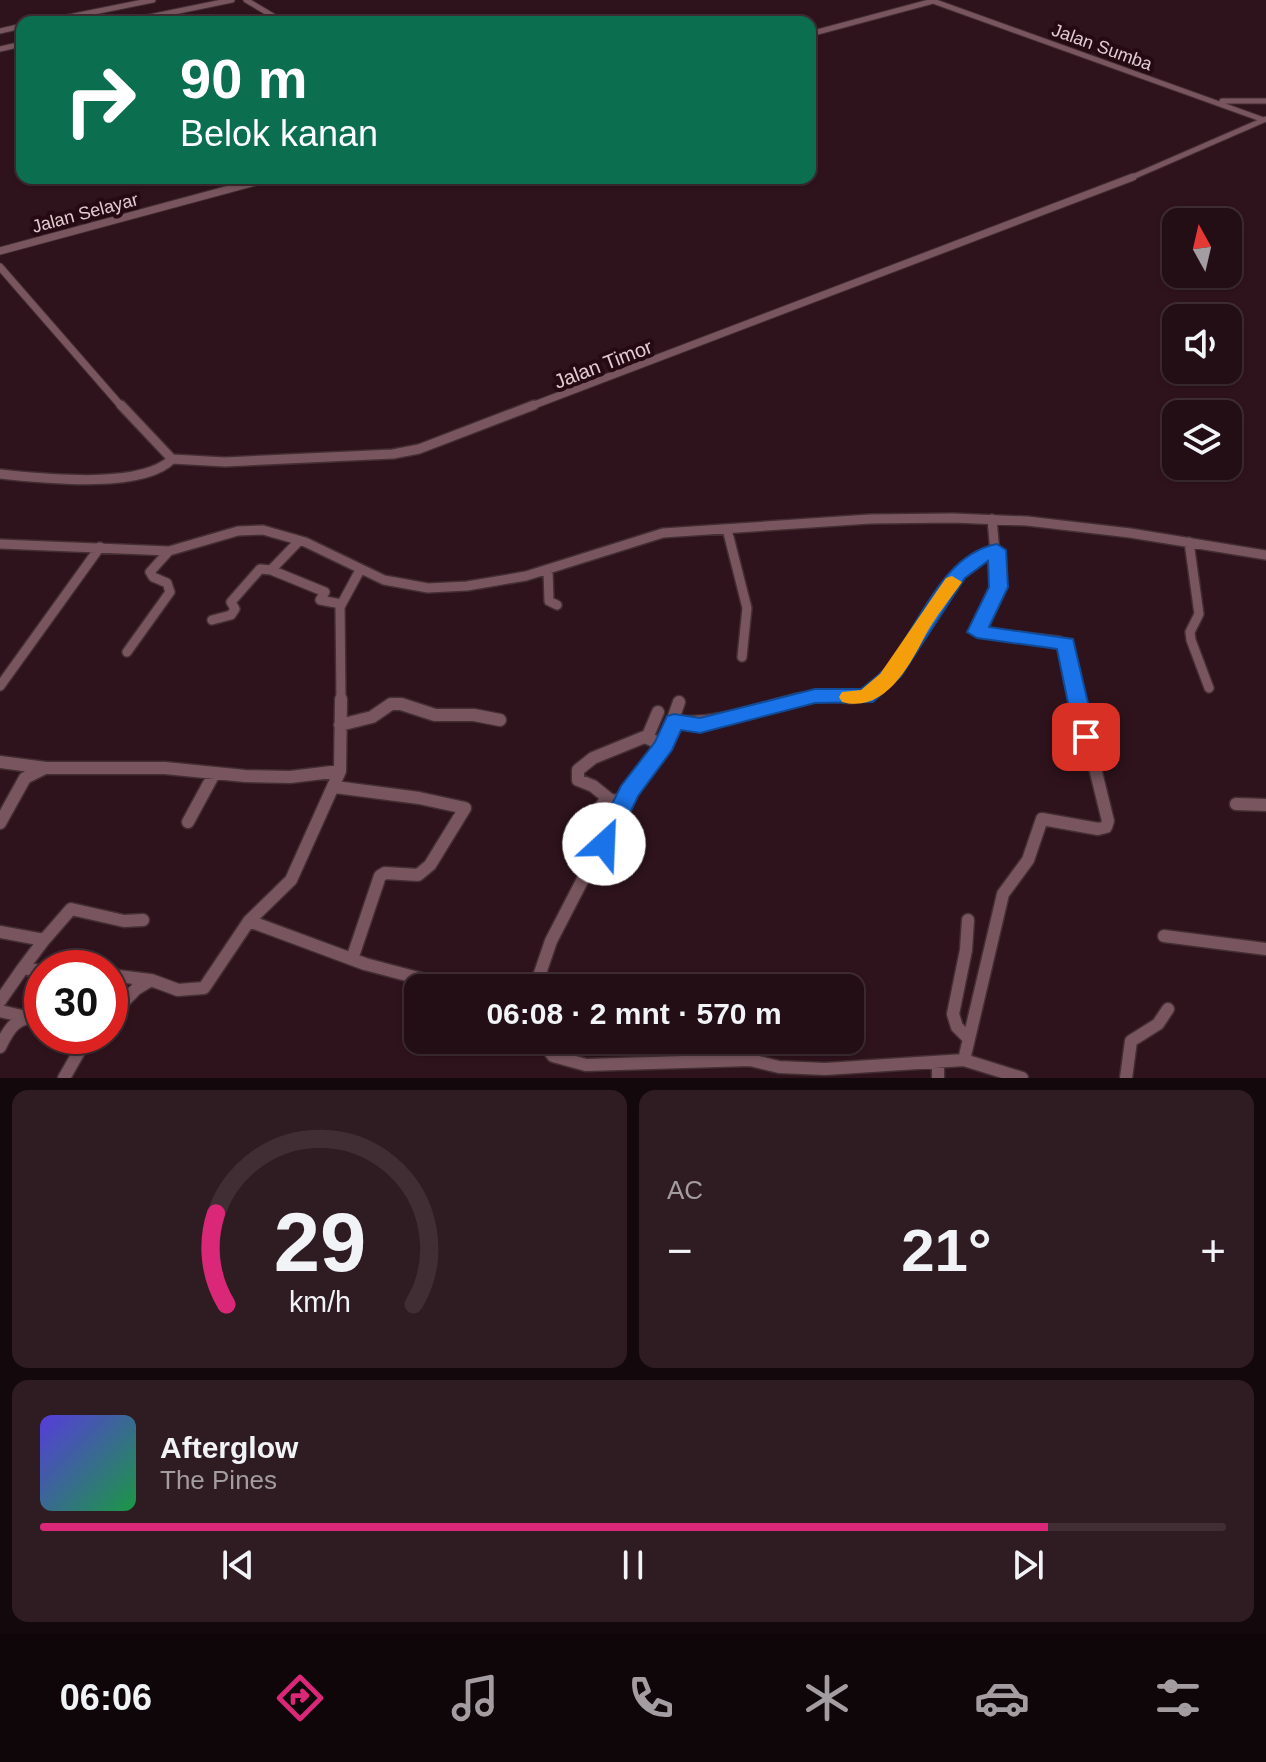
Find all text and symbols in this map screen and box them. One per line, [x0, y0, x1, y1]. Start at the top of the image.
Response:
street label: Jalan Sumba [1049, 20, 1156, 75]
text: 90 m [180, 47, 308, 110]
icon: right [48, 48, 152, 152]
text: Belok kanan [180, 113, 378, 154]
street label: Jalan Selayar [30, 189, 140, 237]
north arrow [1162, 208, 1242, 288]
map controls [1162, 208, 1242, 480]
button: sound [1162, 304, 1242, 384]
street label: Jalan Timor [551, 335, 656, 393]
button: layers [1162, 400, 1242, 480]
pin [1052, 703, 1120, 771]
icon: arrive [1064, 715, 1108, 759]
position arrow [562, 802, 646, 886]
speed limit sign: 30 [24, 950, 128, 1054]
text: 06:08 · 2 mnt · 570 m [486, 997, 782, 1030]
text: AC [667, 1175, 703, 1205]
text: 29 [273, 1196, 366, 1289]
text: 21° [901, 1217, 992, 1284]
text: − [667, 1226, 693, 1275]
text: + [1200, 1226, 1226, 1275]
text: km/h [289, 1286, 350, 1318]
text: Afterglow [160, 1431, 298, 1464]
text: The Pines [160, 1465, 277, 1495]
icon: previous [216, 1543, 260, 1587]
icon: pause [611, 1543, 655, 1587]
icon: next [1006, 1543, 1050, 1587]
icon: directions [272, 1670, 328, 1726]
icon: music [447, 1670, 503, 1726]
icon: phone [623, 1670, 679, 1726]
icon: climate [799, 1670, 855, 1726]
icon: car [974, 1670, 1030, 1726]
icon: filters [1150, 1670, 1206, 1726]
text: 06:06 [60, 1677, 152, 1718]

